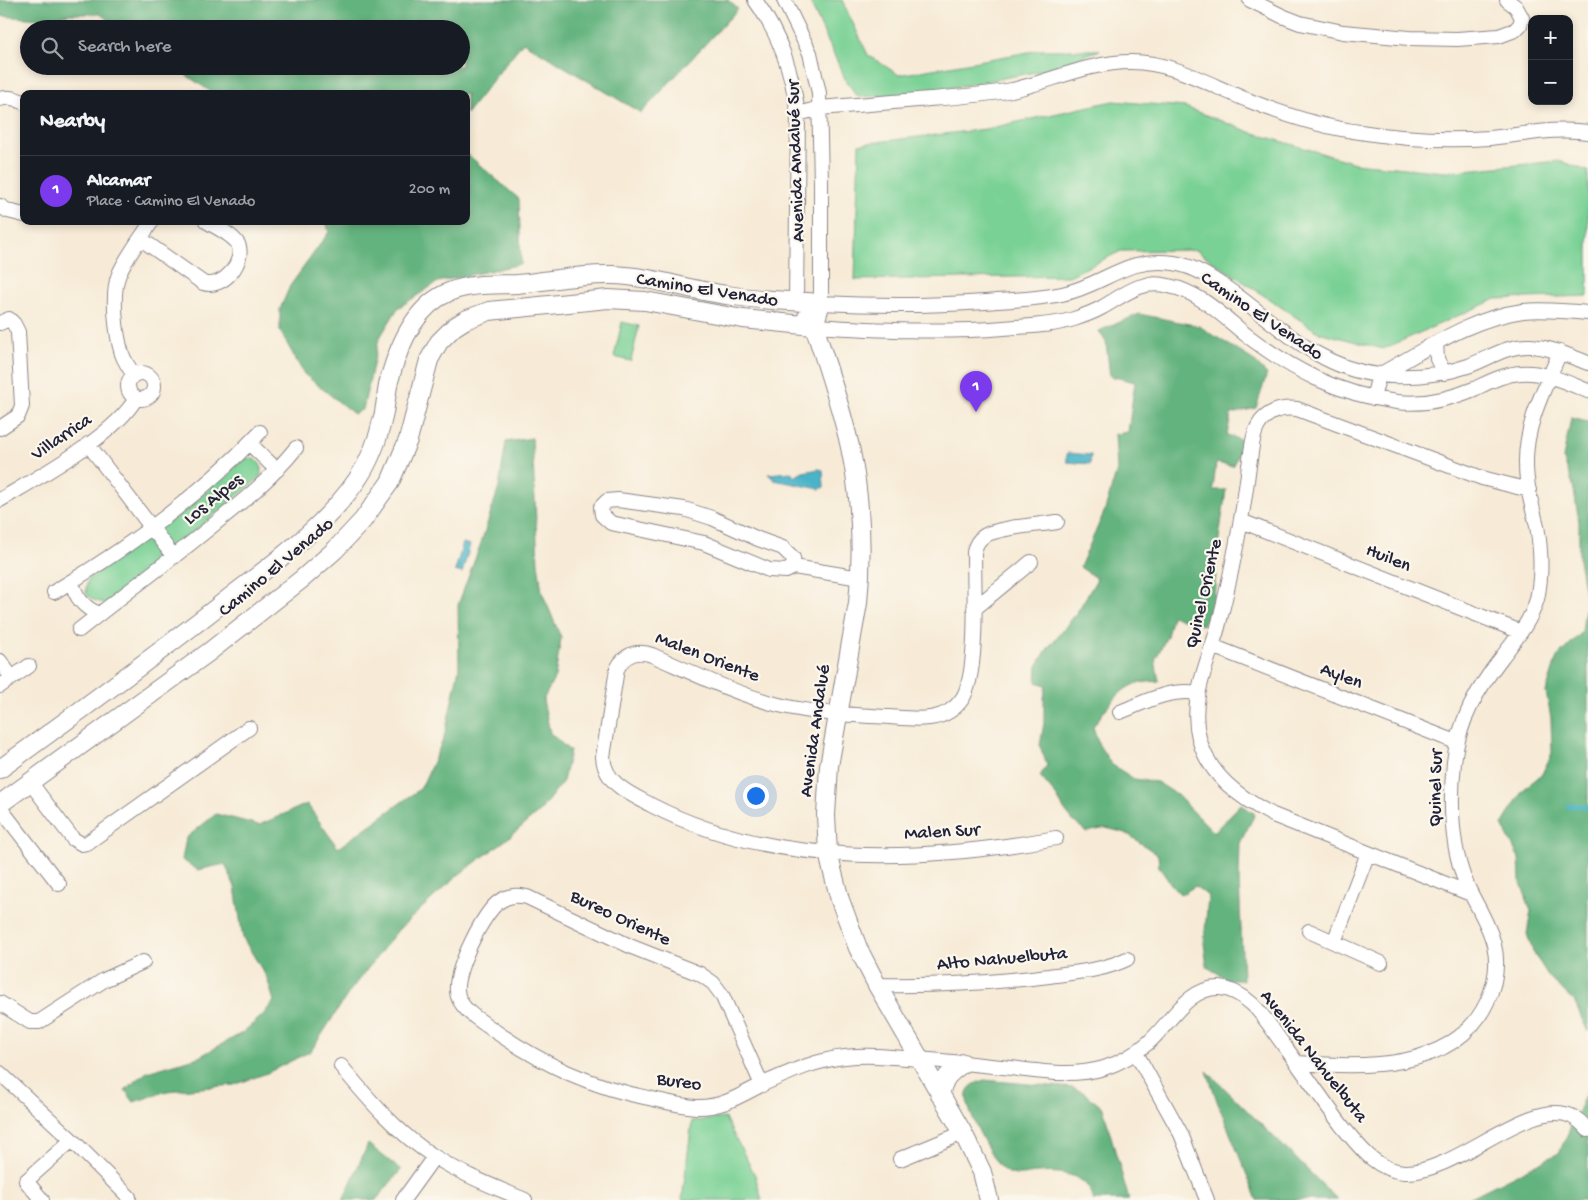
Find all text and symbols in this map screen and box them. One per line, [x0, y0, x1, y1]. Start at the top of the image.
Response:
map controls [1528, 15, 1573, 105]
button: + [1528, 15, 1573, 60]
search box [20, 20, 470, 75]
icon: search [38, 34, 66, 62]
text: Search here [78, 36, 172, 59]
button: − [1528, 60, 1573, 105]
street label: Avenida Andalué Sur [783, 77, 811, 243]
text: Nearby [40, 110, 105, 135]
text: Alcamar [87, 170, 150, 193]
text: 1 [53, 181, 59, 200]
text: 200 m [409, 181, 450, 200]
text: Place · Camino El Venado [87, 193, 255, 212]
street label: Camino El Venado [1195, 267, 1327, 367]
street label: Camino El Venado [634, 268, 780, 314]
pin: 1 [960, 371, 992, 412]
street label: Villarrica [26, 409, 98, 467]
street label: Los Alpes [180, 468, 249, 531]
street label: Camino El Venado [215, 513, 339, 623]
street label: Quinel Oriente [1181, 537, 1229, 651]
street label: Huilen [1362, 540, 1414, 578]
street label: Malen Oriente [652, 628, 763, 689]
street label: Aylen [1317, 658, 1365, 696]
street label: Avenida Andalué [795, 663, 837, 799]
street label: Quinel Sur [1425, 747, 1449, 827]
your location [743, 783, 769, 809]
street label: Malen Sur [904, 819, 983, 846]
street label: Bureo Oriente [565, 885, 674, 952]
street label: Alto Nahuelbuta [936, 943, 1070, 977]
street label: Avenida Nahuelbuta [1254, 986, 1373, 1129]
street label: Bureo [654, 1068, 703, 1098]

